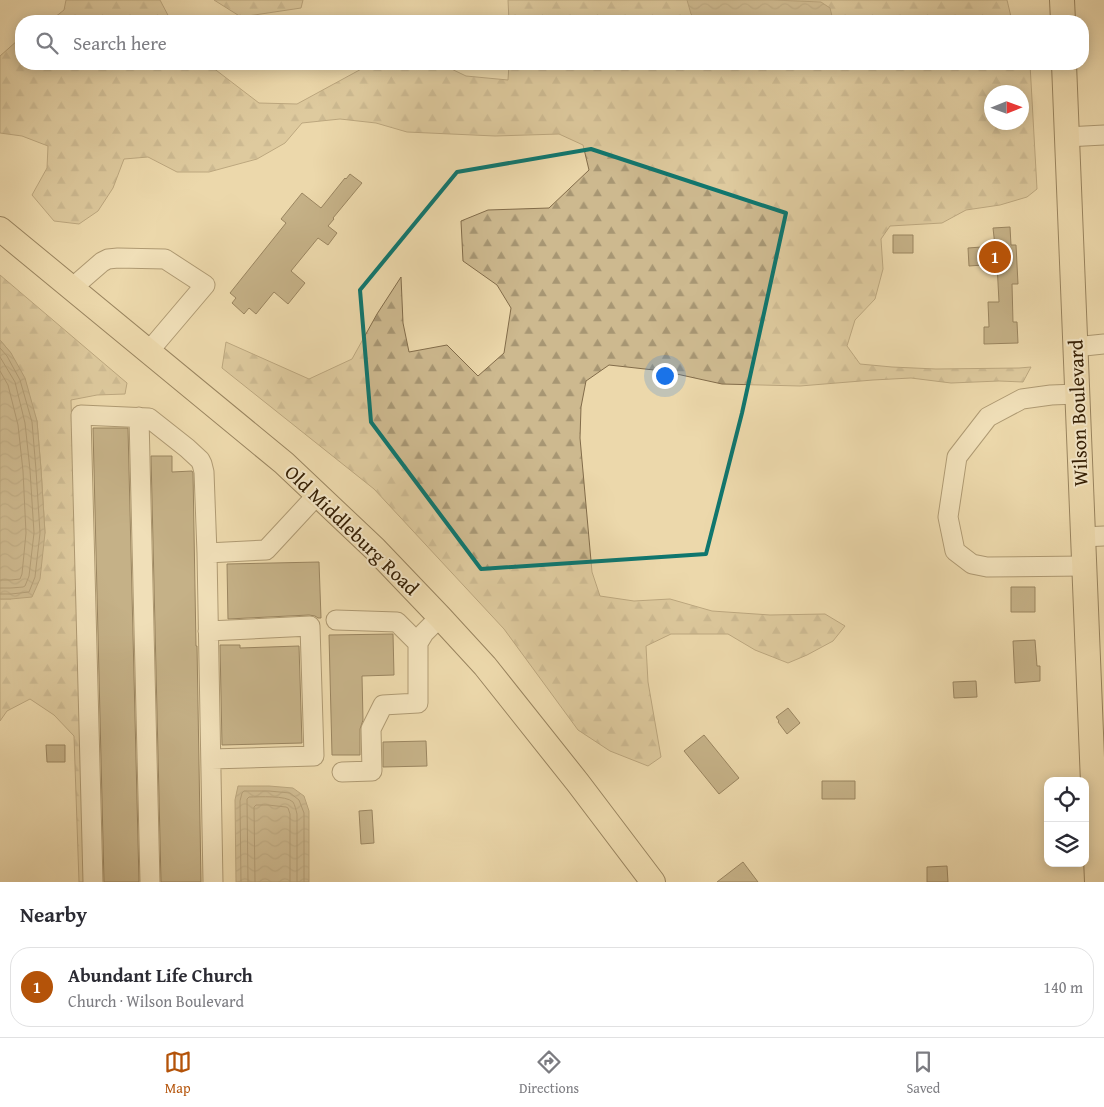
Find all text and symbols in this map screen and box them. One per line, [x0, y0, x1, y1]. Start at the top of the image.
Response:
search box [15, 15, 1089, 70]
icon: search [33, 29, 61, 57]
text: Search here [73, 29, 167, 57]
north arrow [984, 85, 1029, 130]
pin: 1 [979, 238, 1011, 276]
street label: Wilson Boulevard [1060, 339, 1095, 487]
your location [652, 363, 678, 389]
street label: Old Middleburg Road [279, 458, 426, 602]
map controls [1044, 777, 1089, 867]
button: locate [1044, 777, 1089, 822]
button: layers [1044, 822, 1089, 867]
text: Nearby [20, 899, 87, 930]
text: Abundant Life Church [68, 961, 253, 989]
text: 1 [33, 975, 41, 999]
text: 140 m [1043, 975, 1083, 999]
text: Church · Wilson Boulevard [68, 989, 244, 1013]
tab: Map [164, 1048, 192, 1098]
tab: Directions [519, 1048, 579, 1098]
tab: Saved [906, 1048, 940, 1098]

